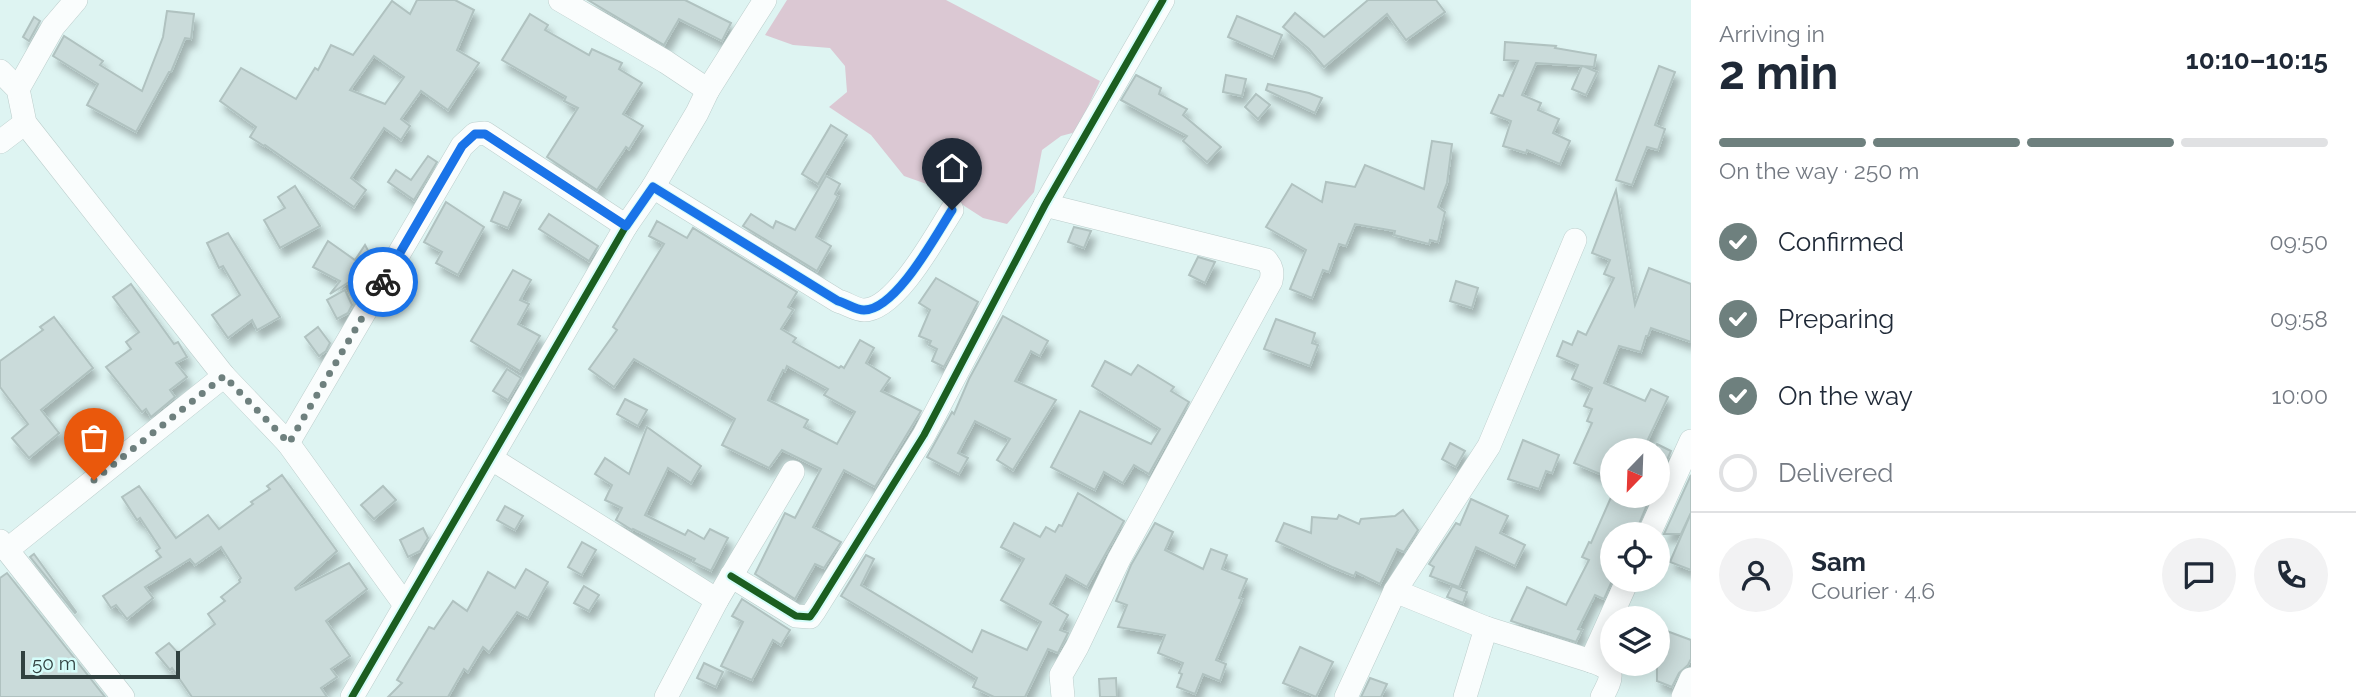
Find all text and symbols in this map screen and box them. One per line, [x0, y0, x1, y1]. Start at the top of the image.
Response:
text: Arriving in [1719, 20, 1825, 47]
text: 10:10–10:15 [2186, 45, 2328, 75]
text: 2 min [1719, 46, 1838, 100]
pin [922, 138, 982, 210]
icon: home [933, 149, 971, 187]
text: On the way · 250 m [1719, 157, 1919, 184]
icon: check [1719, 223, 1757, 261]
text: Confirmed [1778, 227, 1904, 257]
text: 09:50 [2270, 228, 2328, 255]
courier [348, 247, 418, 317]
icon: bike [364, 263, 402, 301]
icon: check [1719, 300, 1757, 338]
text: Preparing [1778, 304, 1894, 334]
text: 09:58 [2270, 305, 2328, 332]
icon: check [1719, 377, 1757, 415]
text: On the way [1778, 381, 1913, 411]
text: 10:00 [2272, 382, 2328, 409]
pin [64, 408, 124, 480]
icon: bag [75, 419, 113, 457]
north arrow [1600, 438, 1670, 508]
map controls [1600, 438, 1670, 676]
text: Delivered [1778, 458, 1893, 488]
button: locate [1600, 522, 1670, 592]
button: person [1719, 538, 1793, 612]
button: chat [2162, 538, 2236, 612]
button: phone [2254, 538, 2328, 612]
text: Sam [1811, 547, 1866, 577]
text: Courier · 4.6 [1811, 577, 1935, 604]
button: layers [1600, 606, 1670, 676]
scale bar [21, 648, 180, 680]
text: 50 m [32, 652, 76, 674]

